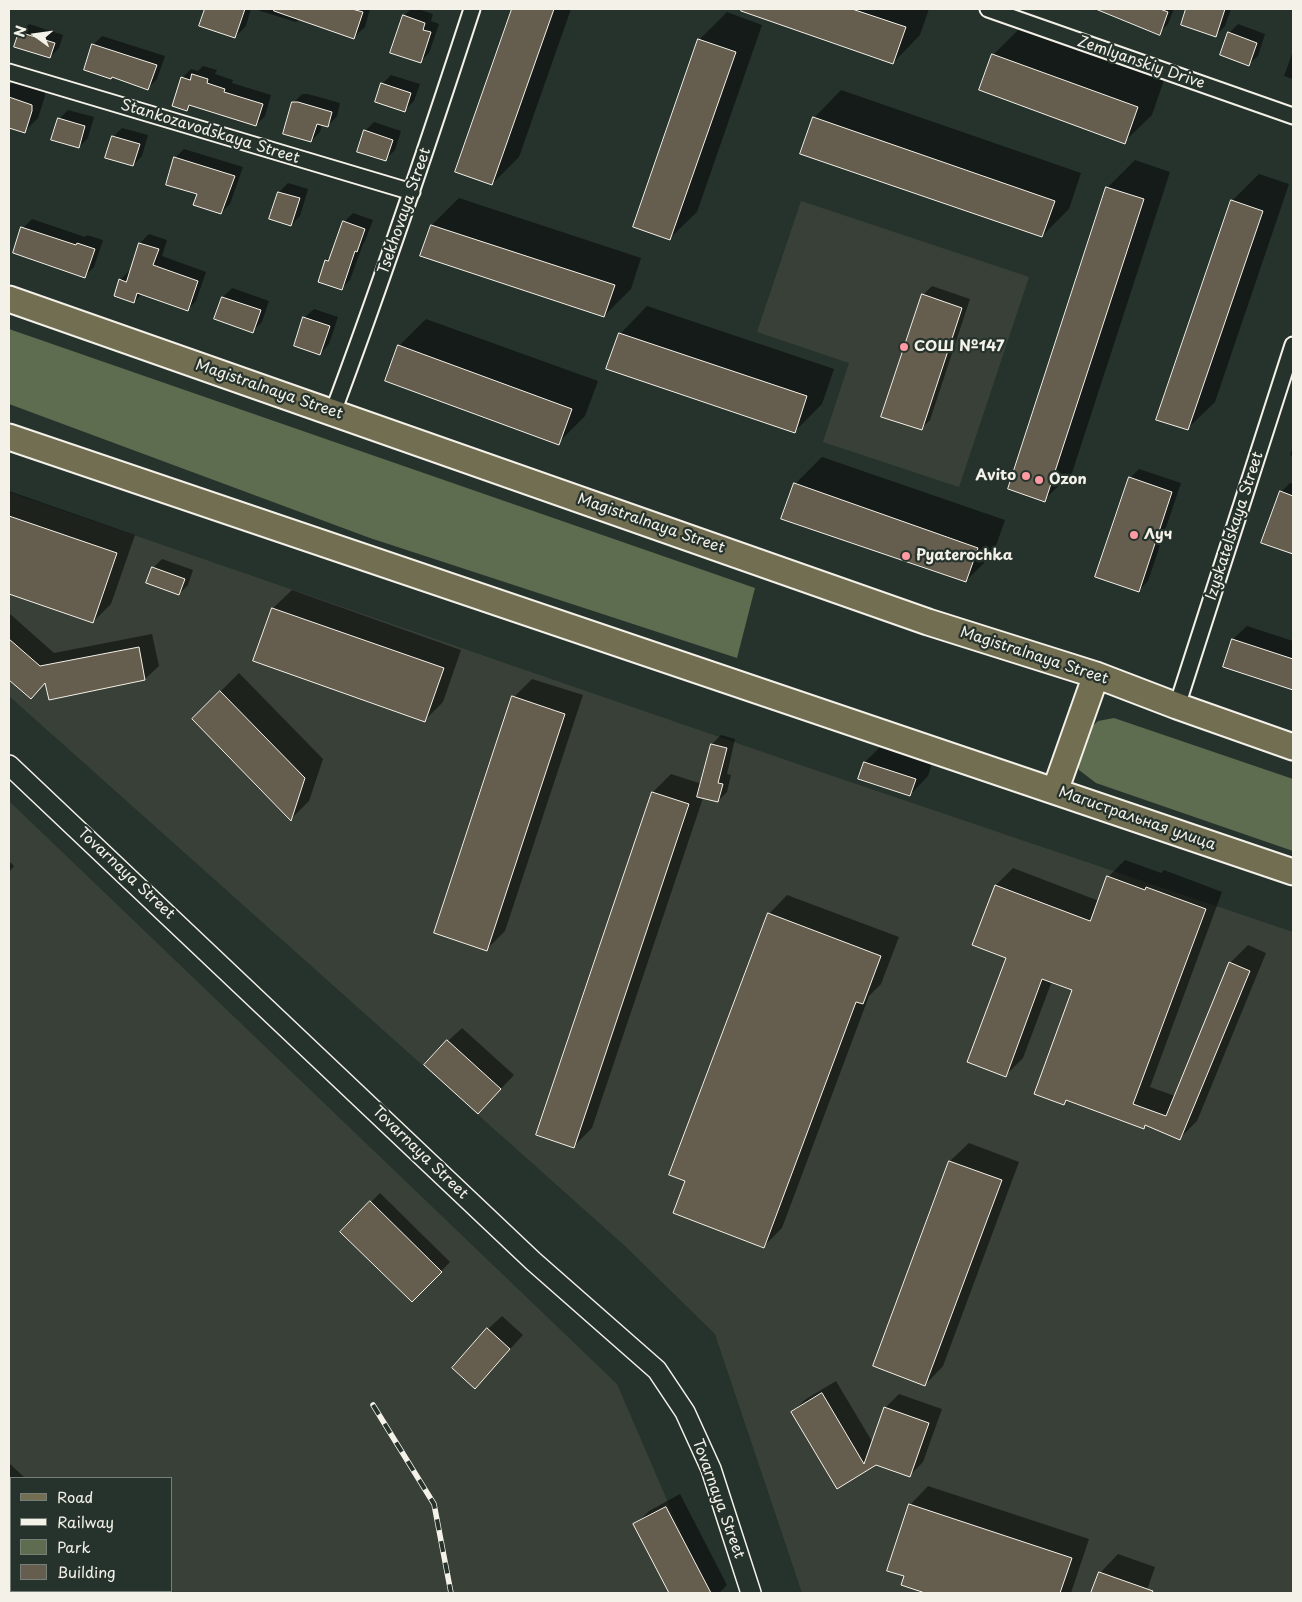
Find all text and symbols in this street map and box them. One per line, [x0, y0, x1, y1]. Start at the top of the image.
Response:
north arrow [10, 10, 60, 60]
text: N [8, 23, 31, 39]
street label: Zemlyanskiy Drive [1075, 33, 1207, 93]
street label: Stankozavodskaya Street [118, 96, 302, 168]
street label: Tsekhovaya Street [375, 145, 435, 277]
place label: СОШ №147 [914, 338, 1004, 356]
marker: СОШ №147 [898, 341, 910, 353]
street label: Magistralnaya Street [193, 356, 345, 424]
street label: Izyskatelskaya Street [1202, 450, 1268, 602]
place label: Avito [976, 467, 1016, 485]
marker: Avito [1020, 470, 1032, 482]
place label: Ozon [1049, 471, 1087, 489]
marker: Ozon [1033, 474, 1045, 486]
street label: Magistralnaya Street [575, 490, 727, 558]
place label: Луч [1144, 526, 1173, 544]
marker: Луч [1128, 529, 1140, 541]
place label: Pyaterochka [916, 547, 1013, 565]
marker: Pyaterochka [900, 550, 912, 562]
street label: Magistralnaya Street [958, 624, 1110, 688]
street label: Магистральная улица [1056, 784, 1218, 854]
street label: Tovarnaya Street [74, 824, 178, 924]
street label: Tovarnaya Street [368, 1103, 472, 1203]
street label: Tovarnaya Street [688, 1437, 748, 1561]
legend [10, 1477, 172, 1592]
text: Road [57, 1485, 93, 1508]
text: Railway [57, 1510, 114, 1533]
text: Park [57, 1535, 91, 1558]
text: Building [57, 1560, 116, 1583]

